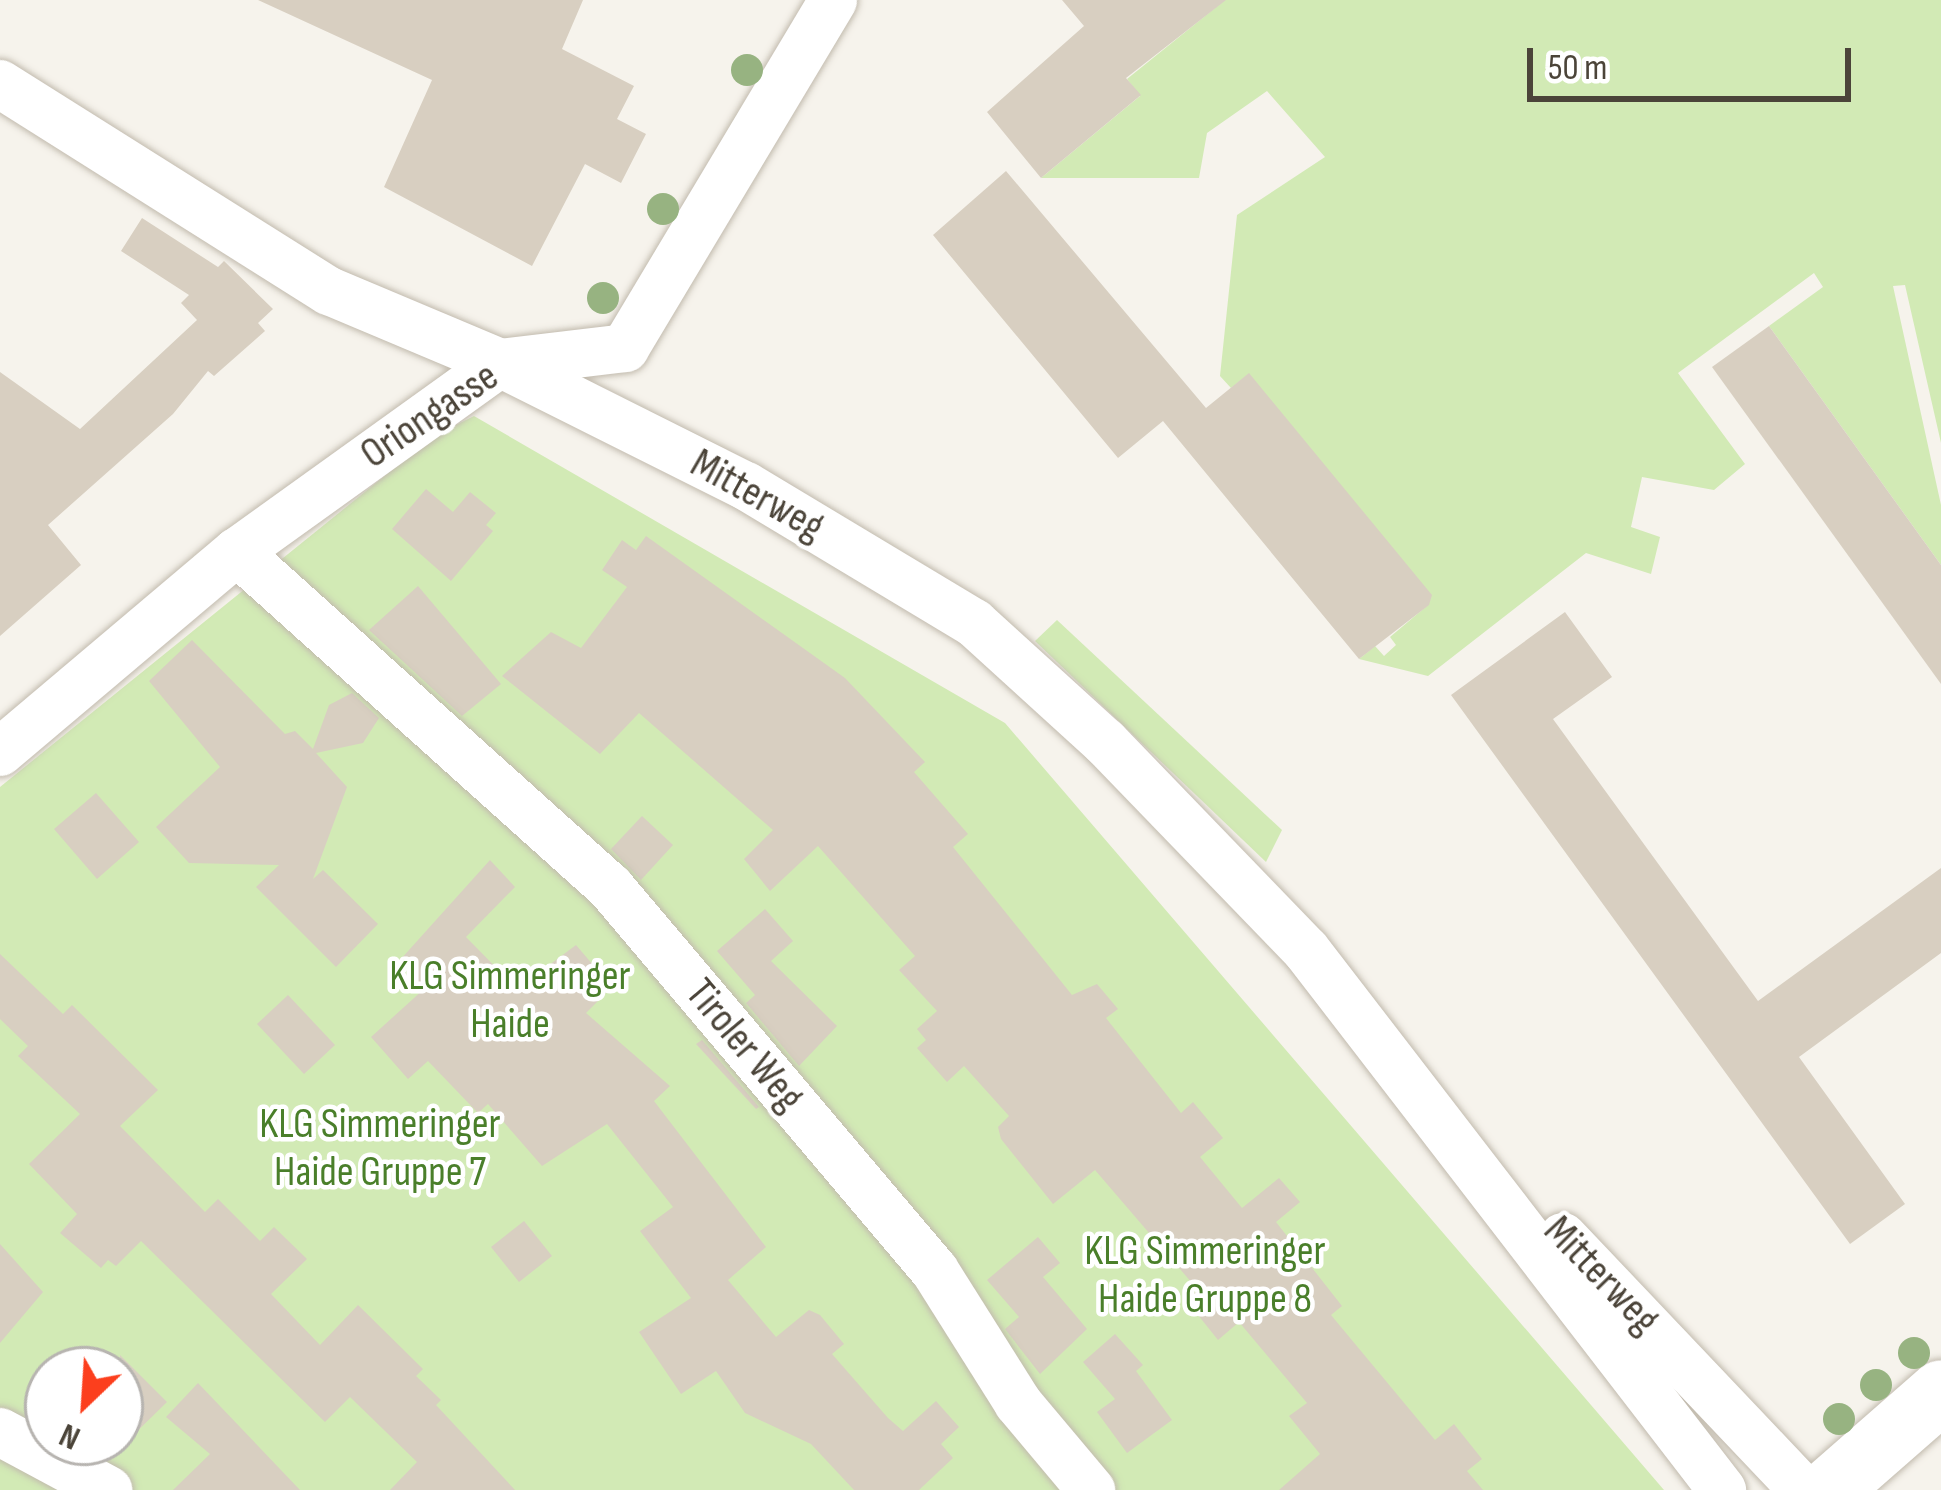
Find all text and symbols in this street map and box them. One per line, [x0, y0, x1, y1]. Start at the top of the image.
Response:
scale bar [1533, 24, 1857, 98]
text: 50 m [1548, 47, 1607, 90]
street label: Oriongasse [352, 352, 508, 480]
street label: Mitterweg [682, 439, 832, 553]
park label: KLG Simmeringer Haide [389, 952, 631, 1050]
street label: Tiroler Weg [674, 970, 814, 1122]
park label: KLG Simmeringer Haide Gruppe 7 [259, 1100, 501, 1198]
street label: Mitterweg [1533, 1206, 1669, 1346]
park label: KLG Simmeringer Haide Gruppe 8 [1084, 1227, 1326, 1326]
north arrow [24, 1346, 144, 1466]
text: N [54, 1414, 86, 1458]

